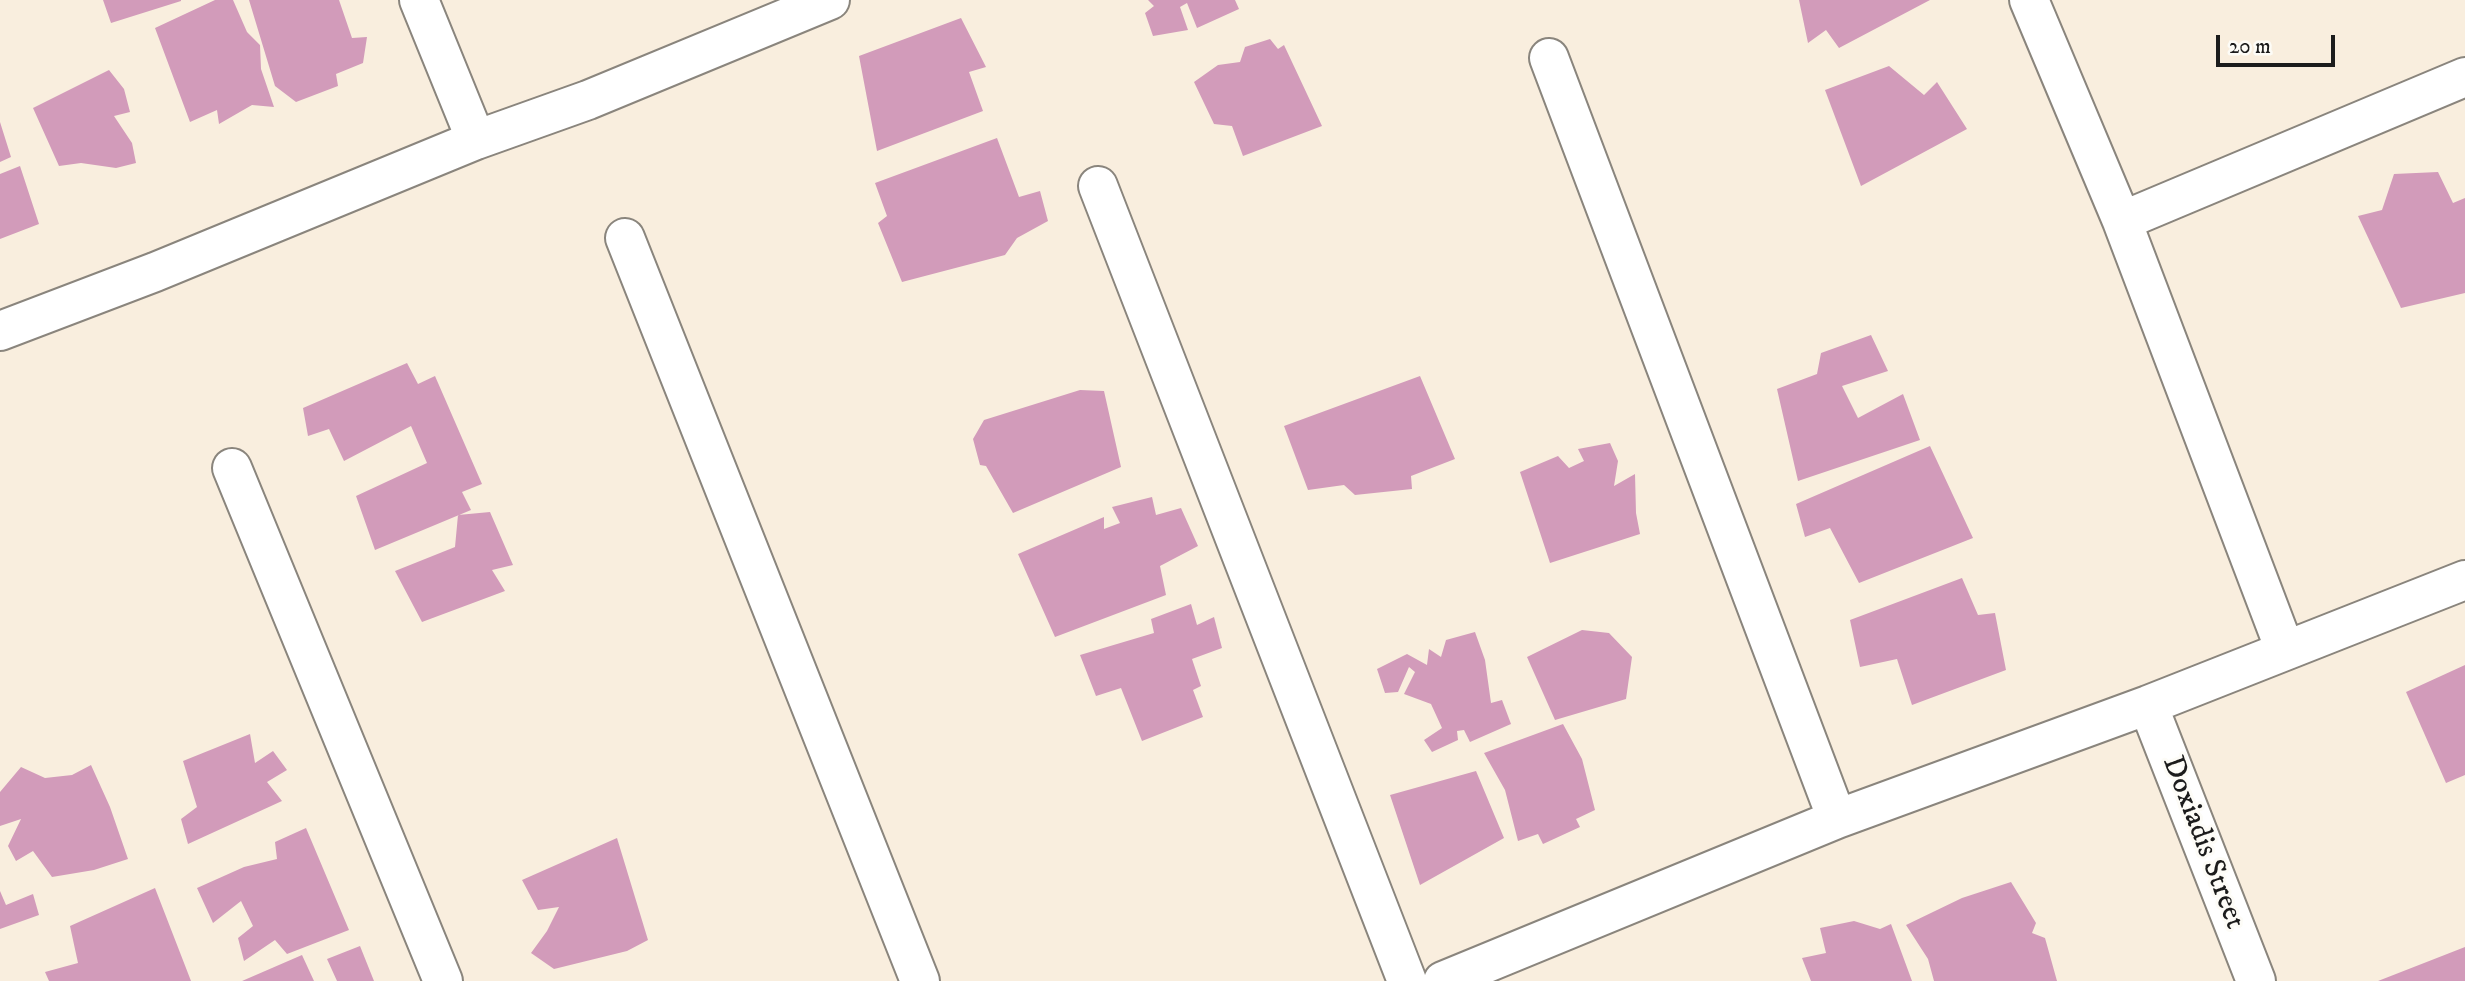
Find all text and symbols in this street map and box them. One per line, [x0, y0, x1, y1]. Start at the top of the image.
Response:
scale bar [2220, 21, 2339, 65]
text: 20 m [2229, 34, 2271, 60]
street label: Doxiadis Street [2153, 751, 2251, 935]

